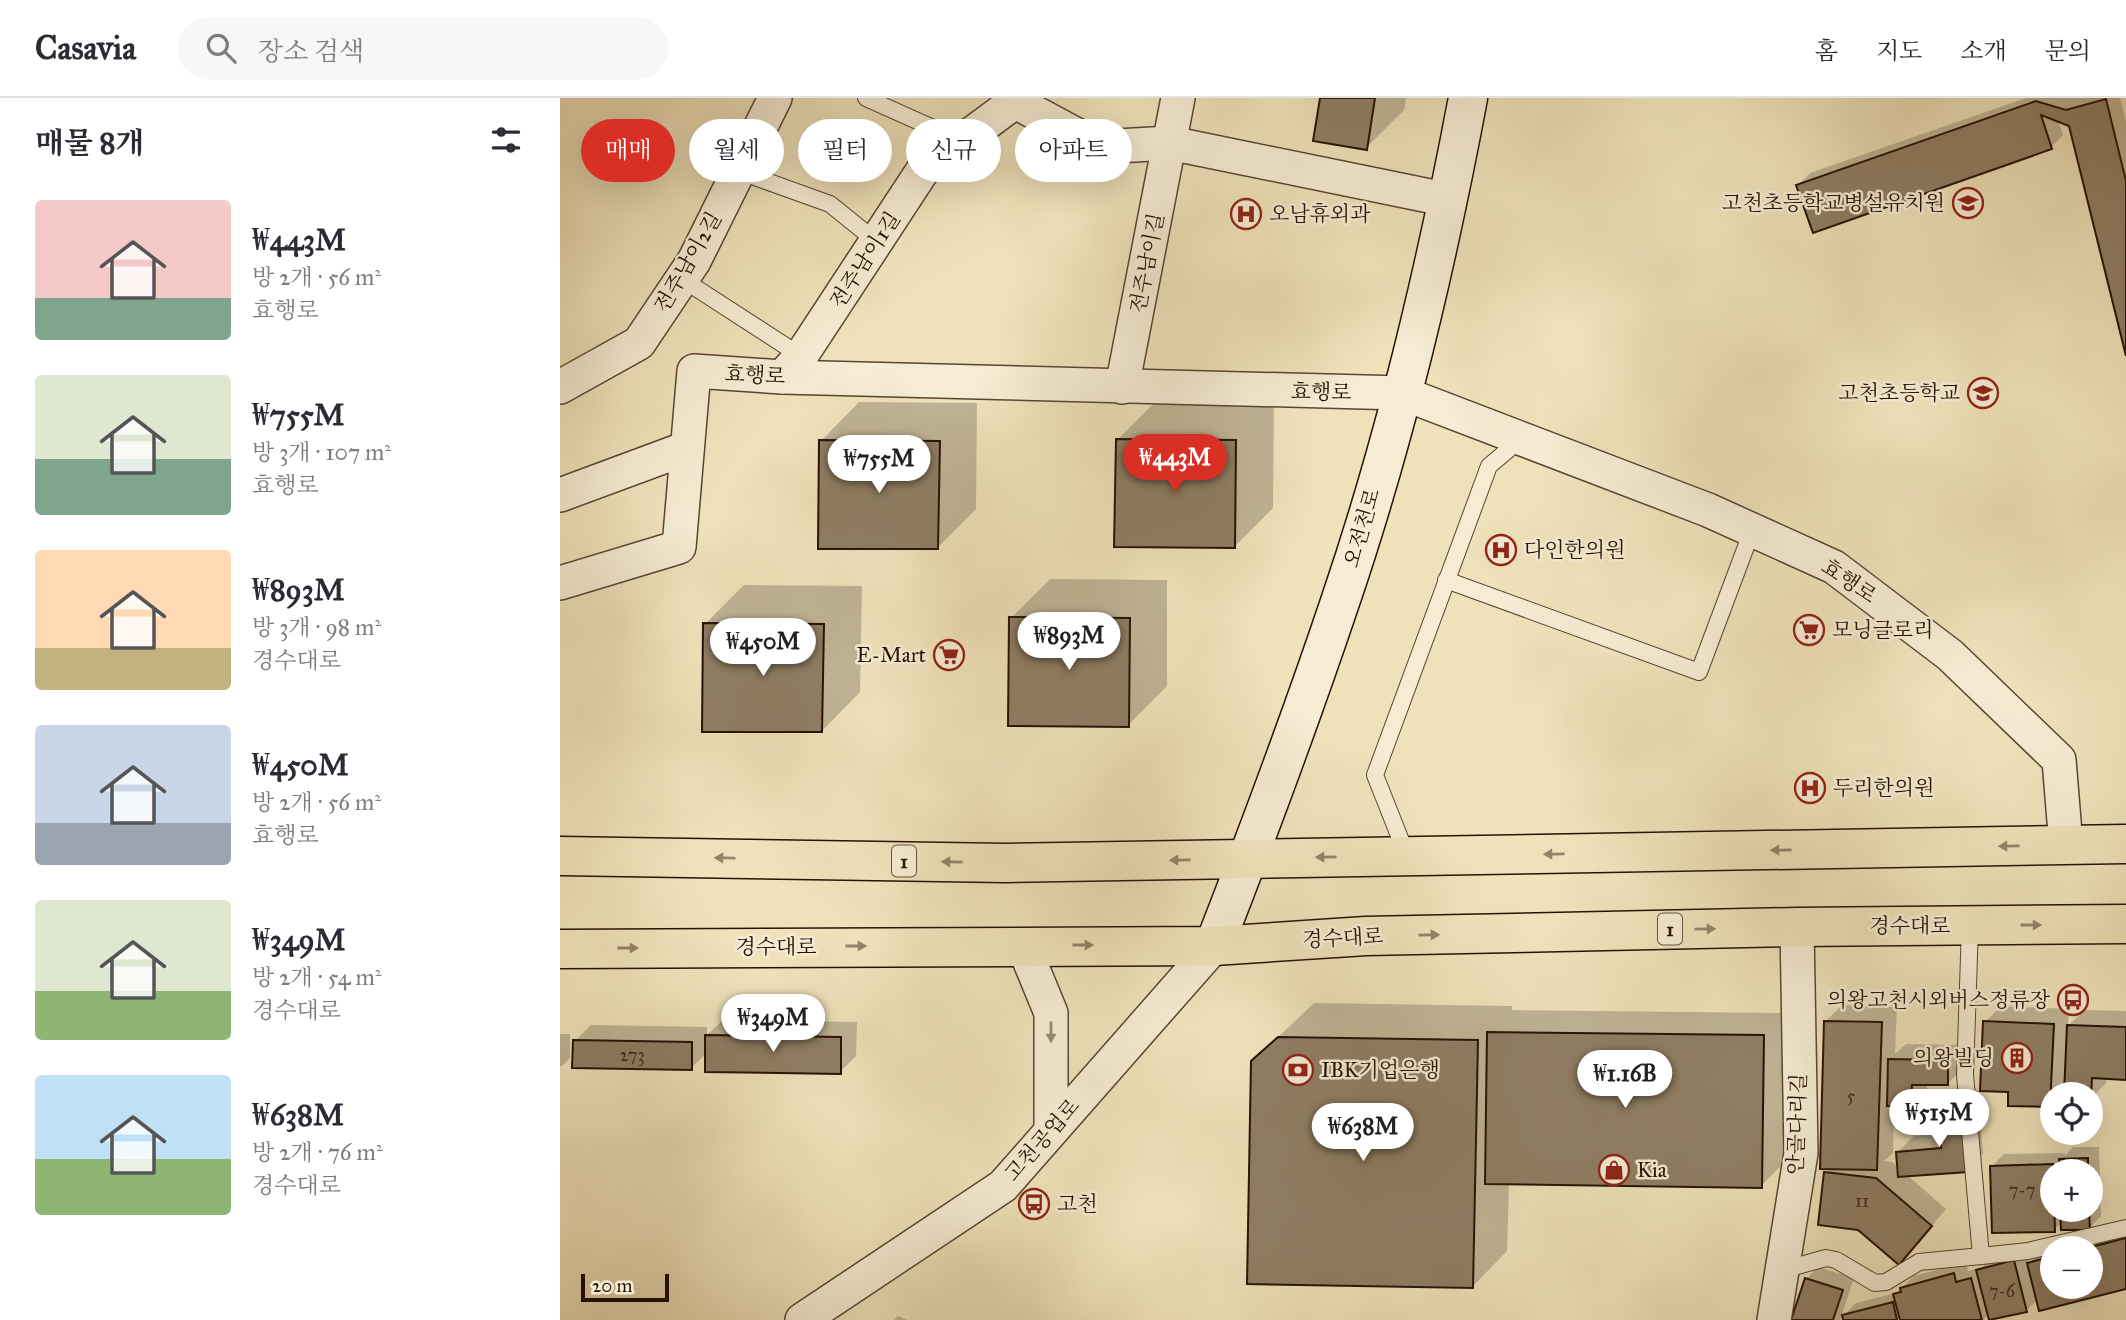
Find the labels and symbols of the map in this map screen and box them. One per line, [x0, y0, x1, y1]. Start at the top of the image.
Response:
school or university icon: 고천초등학교병설유치원 [1951, 186, 1985, 220]
place label: 고천초등학교병설유치원 [1722, 190, 1945, 216]
hospital icon: 오남휴외과 [1229, 197, 1263, 231]
place label: 오남휴외과 [1269, 201, 1371, 227]
street label: 전주남이2길 [649, 207, 727, 317]
street label: 전주남이1길 [824, 207, 906, 313]
street label: 전주남이길 [1125, 211, 1169, 315]
street label: 효행로 [724, 360, 786, 390]
school or university icon: 고천초등학교 [1966, 376, 2000, 410]
street label: 효행로 [1290, 378, 1352, 406]
place label: 고천초등학교 [1838, 380, 1960, 406]
pin: ₩443M [1126, 434, 1224, 494]
pin: ₩755M [830, 436, 928, 495]
street label: 오전천로 [1338, 485, 1386, 571]
hospital icon: 다인한의원 [1484, 533, 1518, 567]
place label: 다인한의원 [1524, 537, 1625, 563]
street label: 효행로 [1817, 553, 1881, 609]
pin: ₩893M [1020, 612, 1118, 672]
supermarket icon: 모닝글로리 [1792, 613, 1826, 647]
place label: 모닝글로리 [1832, 617, 1933, 643]
pin: ₩450M [714, 618, 812, 678]
supermarket icon: E-Mart [932, 638, 966, 672]
place label: E-Mart [857, 642, 927, 668]
hospital icon: 두리한의원 [1793, 771, 1827, 805]
place label: 두리한의원 [1833, 775, 1934, 801]
one-way arrow [1998, 840, 2020, 852]
one-way arrow [1770, 844, 1792, 856]
road number: 1 [892, 846, 916, 876]
one-way arrow [1543, 848, 1565, 860]
one-way arrow [714, 852, 736, 864]
one-way arrow [1315, 852, 1337, 863]
one-way arrow [1169, 854, 1191, 866]
one-way arrow [941, 856, 963, 868]
street label: 경수대로 [1869, 913, 1951, 939]
road number: 1 [1658, 914, 1682, 944]
one-way arrow [2020, 919, 2042, 931]
street label: 경수대로 [1302, 923, 1384, 953]
one-way arrow [1695, 923, 1717, 934]
one-way arrow [1418, 929, 1440, 940]
street label: 경수대로 [735, 934, 817, 960]
one-way arrow [1072, 939, 1094, 951]
one-way arrow [845, 940, 867, 952]
one-way arrow [617, 942, 639, 954]
bus stop icon: 의왕고천시외버스정류장 [2056, 983, 2090, 1017]
place label: 의왕고천시외버스정류장 [1827, 987, 2051, 1013]
pin: ₩349M [724, 995, 822, 1054]
one-way arrow [1045, 1021, 1057, 1043]
building icon: 의왕빌딩 [2000, 1041, 2034, 1075]
house number: 273 [619, 1044, 645, 1066]
place label: 의왕빌딩 [1913, 1045, 1994, 1071]
pin: ₩1.16B [1568, 1051, 1682, 1110]
bank icon: IBK기업은행 [1281, 1053, 1315, 1087]
place label: IBK기업은행 [1321, 1057, 1440, 1083]
street label: 안골다리길 [1782, 1073, 1812, 1175]
house number: 5 [1847, 1085, 1856, 1107]
pin: ₩515M [1890, 1090, 1988, 1149]
street label: 고천공업로 [999, 1093, 1085, 1187]
pin: ₩638M [1314, 1104, 1412, 1163]
shop icon: Kia [1597, 1153, 1631, 1187]
place label: Kia [1637, 1157, 1667, 1183]
house number: 7-7 [2009, 1179, 2035, 1201]
bus stop icon: 고천 [1017, 1187, 1051, 1221]
house number: 11 [1855, 1190, 1869, 1212]
place label: 고천 [1057, 1191, 1098, 1217]
scale bar [581, 1271, 668, 1303]
house number: 7-6 [1989, 1280, 2016, 1302]

